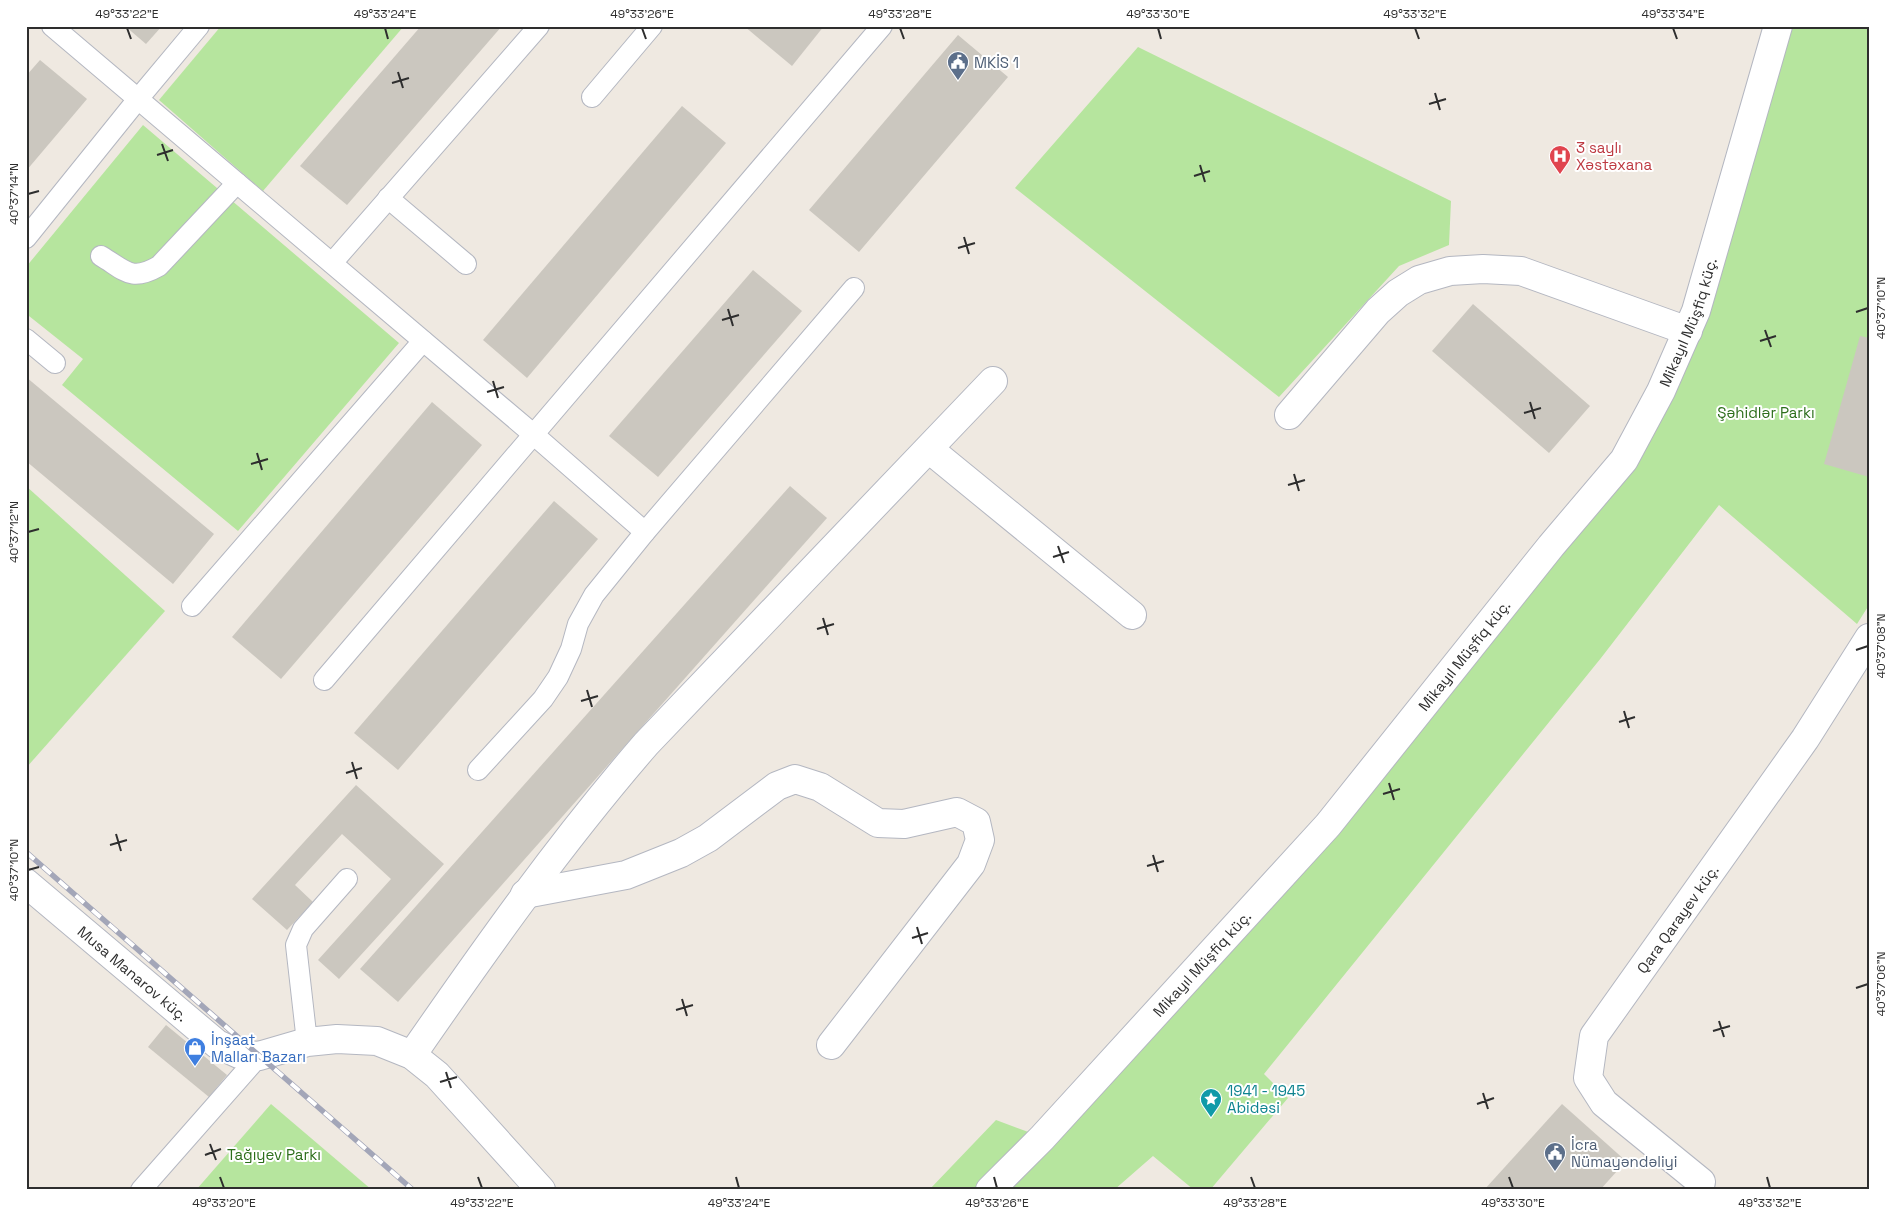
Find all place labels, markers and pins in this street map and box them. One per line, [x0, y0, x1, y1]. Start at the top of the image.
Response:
public building icon: MKİS 1 [946, 50, 970, 81]
place label: MKİS 1 [974, 53, 1019, 72]
place label: 3 saylı Xəstəxana [1576, 138, 1652, 174]
hospital icon: 3 saylı Xəstəxana [1548, 144, 1572, 175]
place label: İnşaat Malları Bazarı [211, 1030, 306, 1066]
shop icon: İnşaat Malları Bazarı [183, 1036, 207, 1067]
place label: 1941 - 1945 Abidəsi [1227, 1081, 1305, 1117]
place icon: 1941 - 1945 Abidəsi [1199, 1087, 1223, 1118]
place label: İcra Nümayəndəliyi [1571, 1135, 1677, 1171]
public building icon: İcra Nümayəndəliyi [1543, 1141, 1567, 1172]

